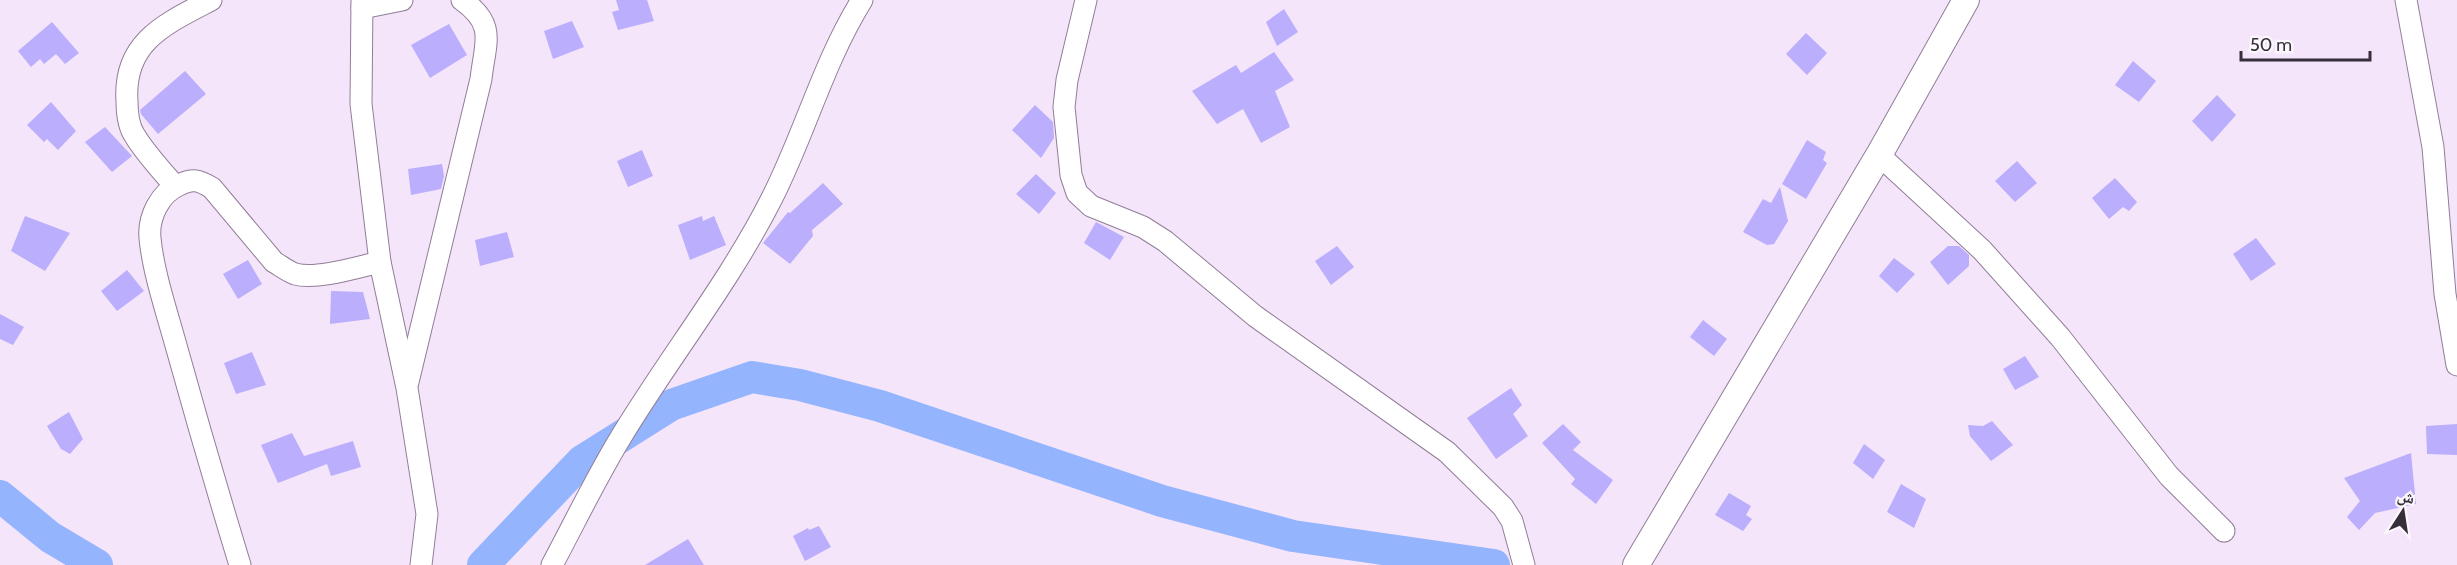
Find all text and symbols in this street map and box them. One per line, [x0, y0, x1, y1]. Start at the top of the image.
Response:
scale bar [2241, 24, 2370, 62]
text: 50 m [2250, 34, 2292, 56]
north arrow [2373, 481, 2433, 541]
text: ش [2396, 486, 2416, 508]

